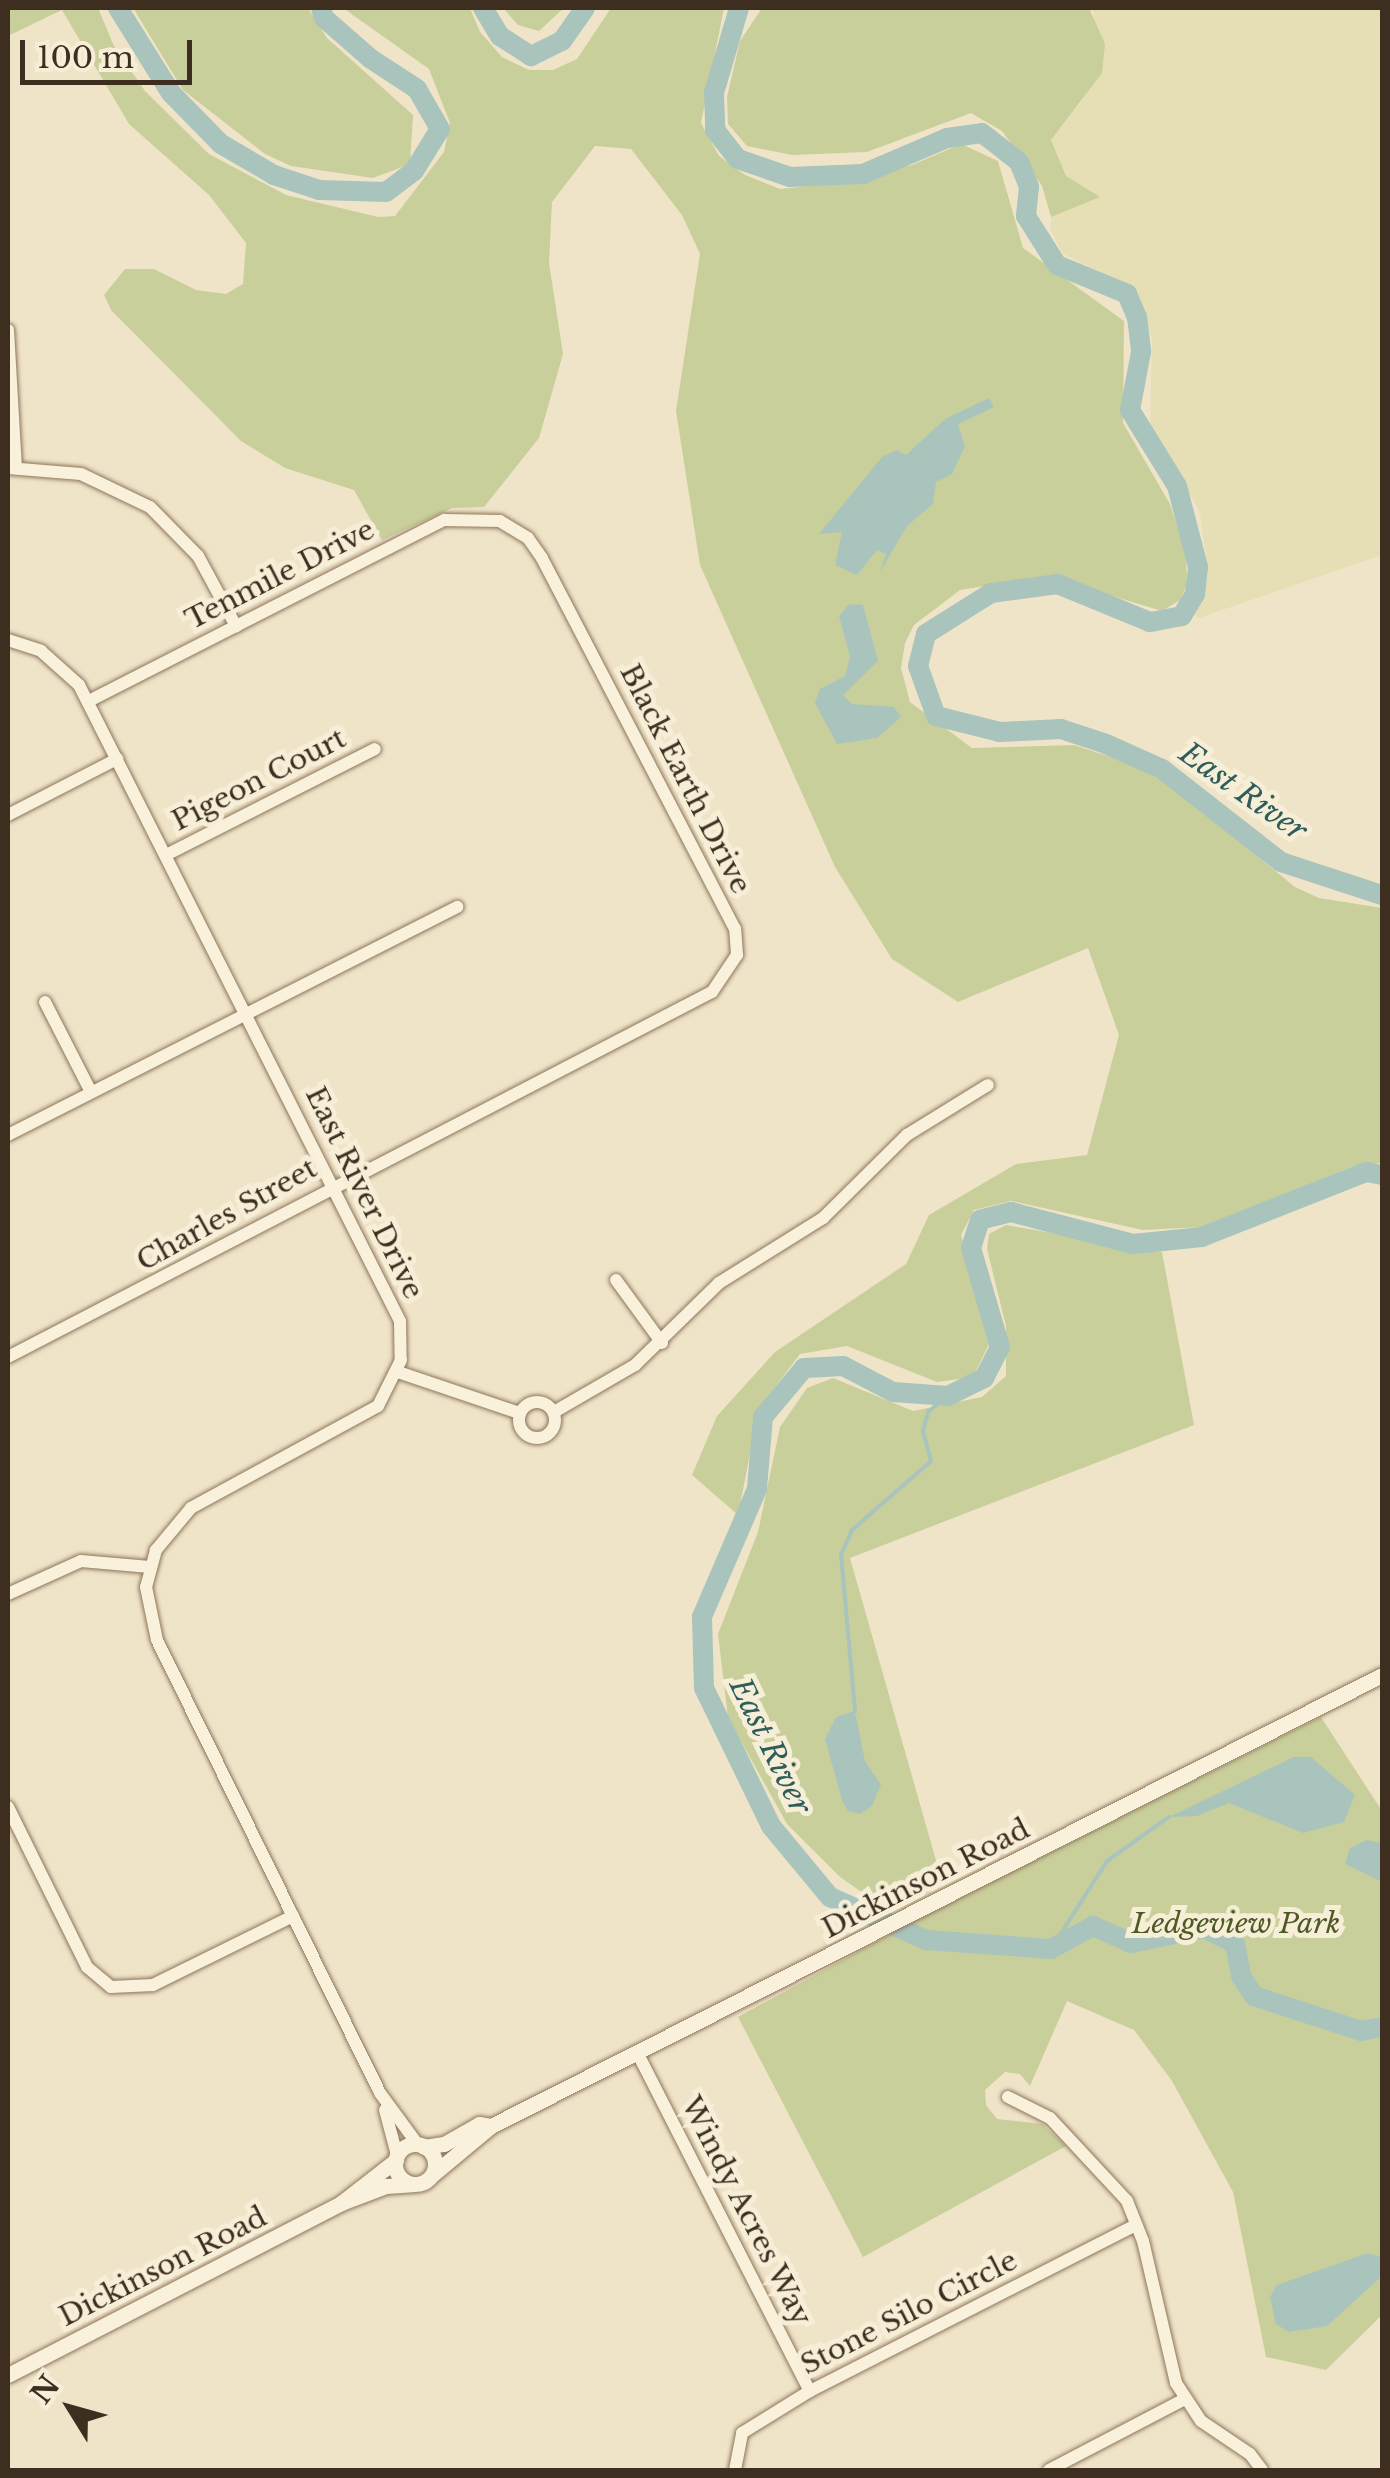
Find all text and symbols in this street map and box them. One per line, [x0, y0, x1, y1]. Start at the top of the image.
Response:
scale bar [25, 20, 198, 82]
text: 100 m [37, 39, 134, 76]
street label: Tenmile Drive [180, 513, 380, 637]
street label: Black Earth Drive [612, 658, 758, 900]
street label: Pigeon Court [166, 722, 352, 838]
water label: East River [1172, 735, 1314, 849]
street label: East River Drive [298, 1081, 430, 1305]
street label: Charles Street [131, 1152, 323, 1278]
water label: East River [722, 1672, 818, 1820]
street label: Dickinson Road [817, 1812, 1035, 1946]
park label: Ledgeview Park [1132, 1907, 1340, 1941]
street label: Windy Acres Way [673, 2090, 819, 2332]
street label: Dickinson Road [54, 2200, 272, 2334]
street label: Stone Silo Circle [795, 2244, 1023, 2382]
north arrow [20, 2358, 120, 2458]
text: N [24, 2369, 68, 2411]

